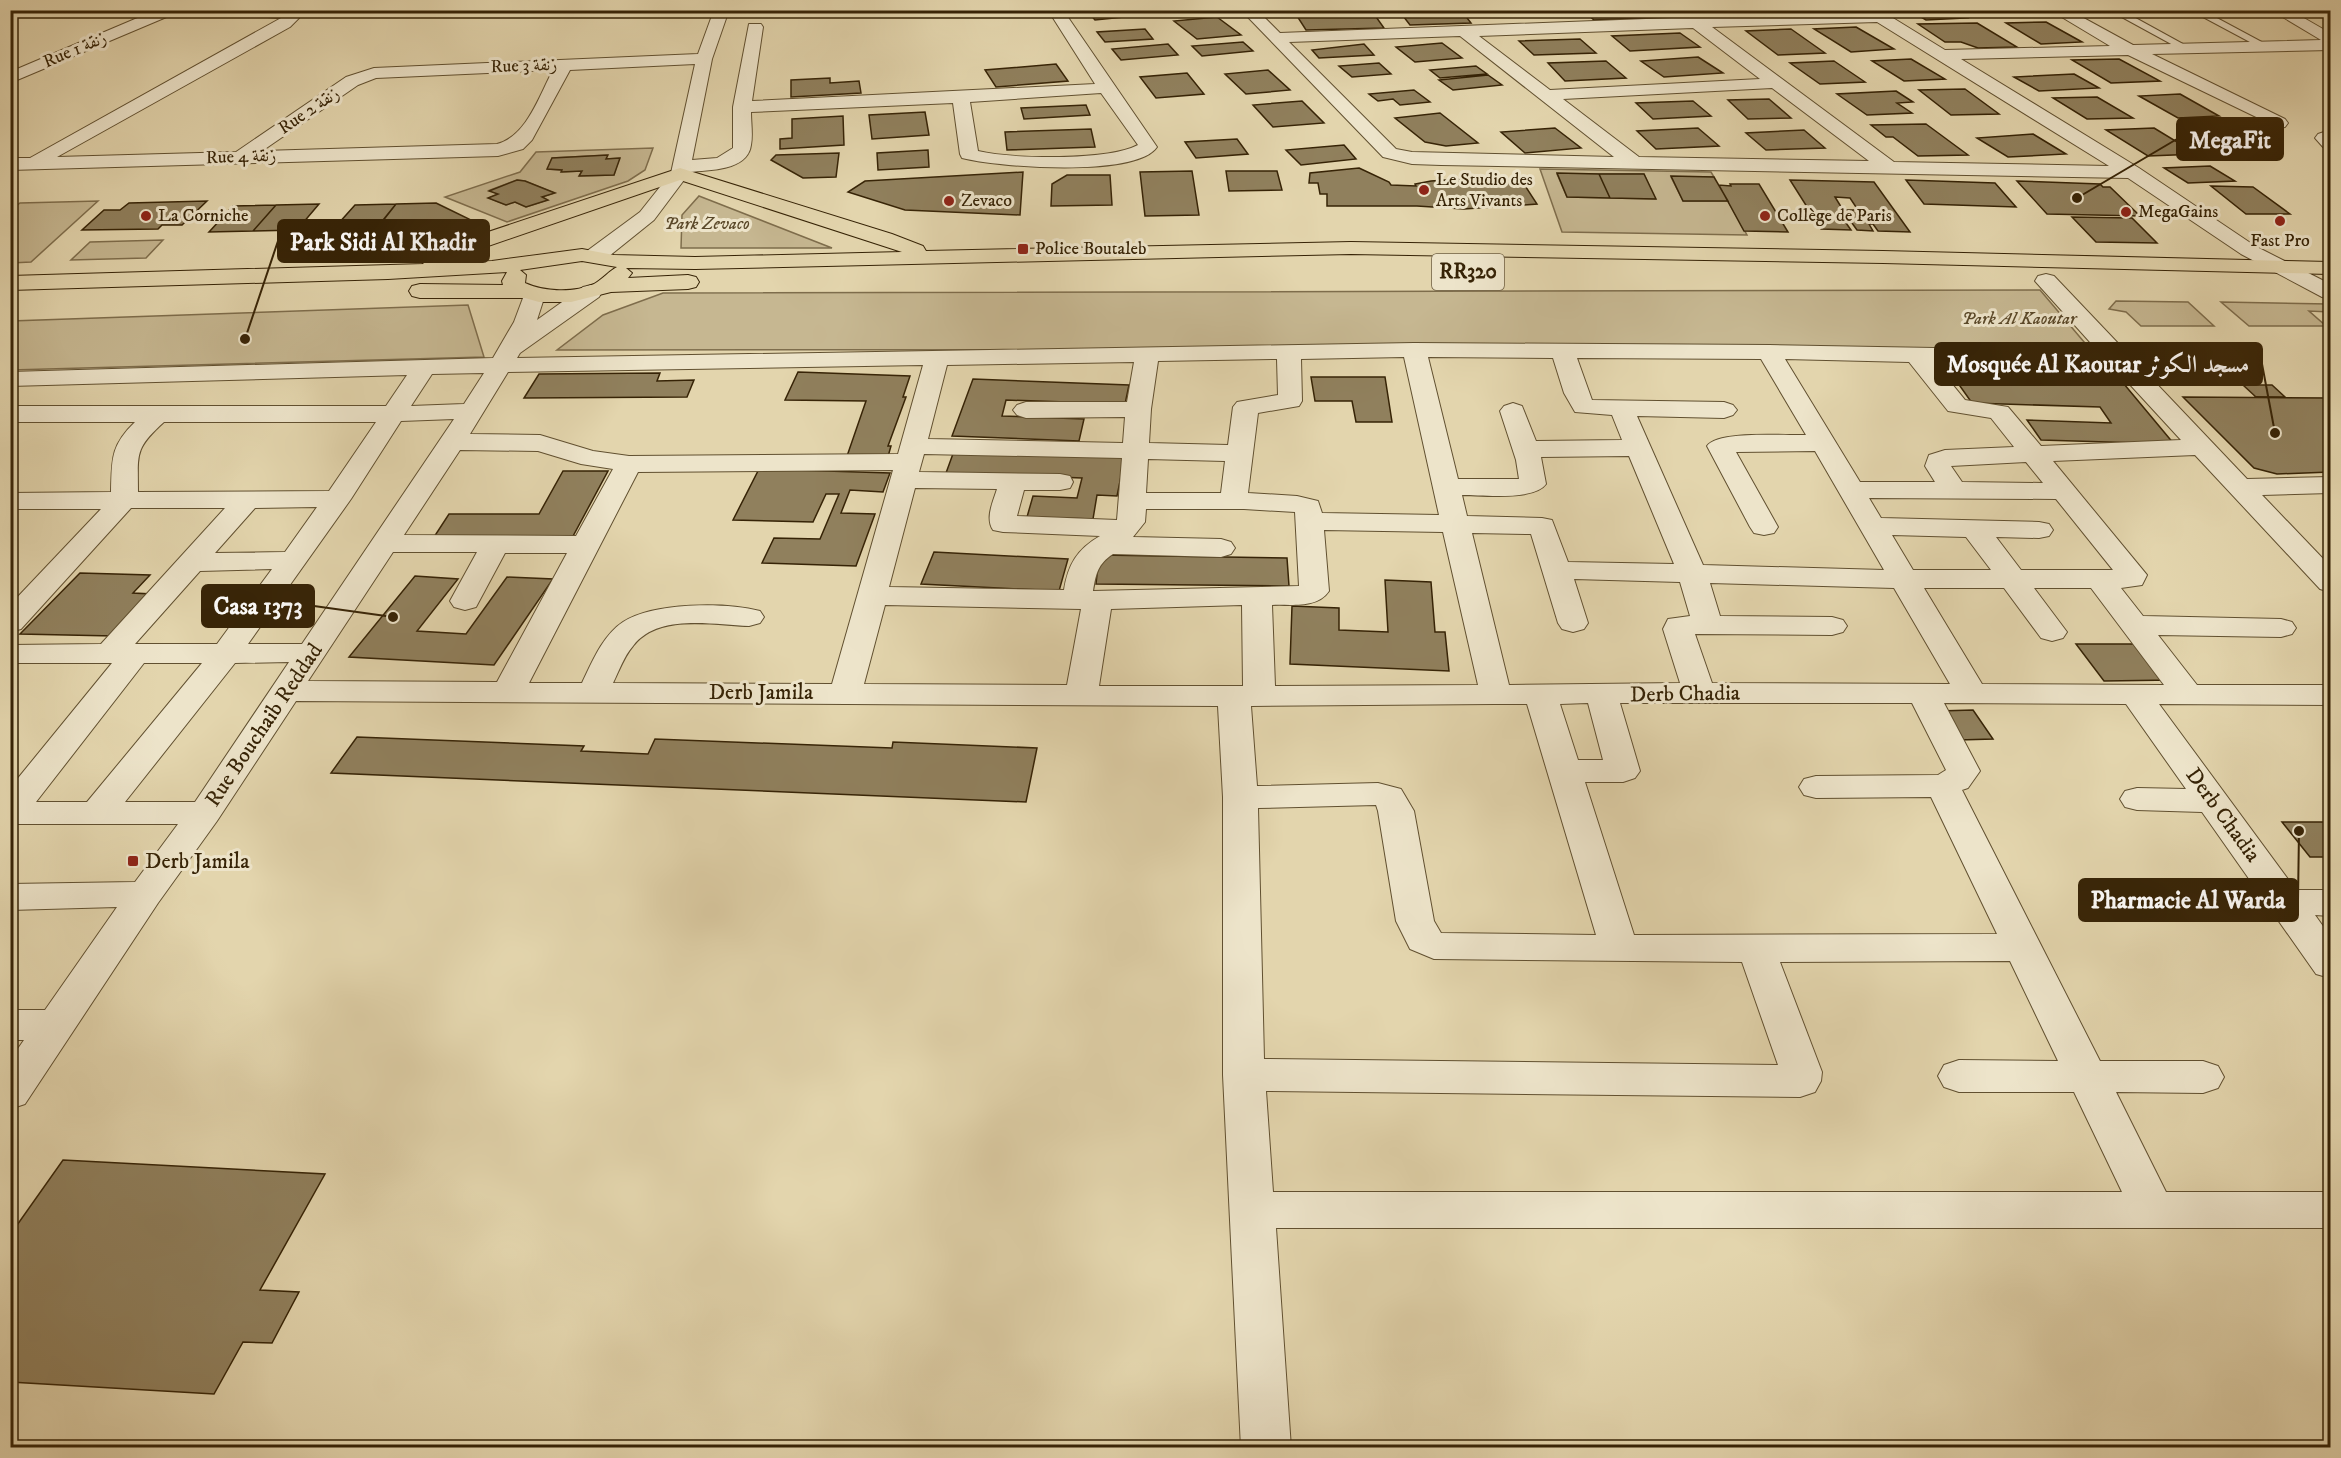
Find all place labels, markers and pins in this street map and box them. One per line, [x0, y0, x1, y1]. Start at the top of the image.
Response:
callout: MegaFit [2177, 118, 2283, 160]
place label: Le Studio des Arts Vivants [1436, 169, 1533, 212]
marker: Le Studio des Arts Vivants [1417, 183, 1431, 197]
place label: Zevaco [961, 190, 1012, 212]
marker: Zevaco [942, 194, 956, 208]
place label: MegaGains [2138, 201, 2218, 223]
place label: La Corniche [158, 205, 248, 227]
place label: Collège de Paris [1777, 205, 1892, 227]
marker: MegaGains [2119, 205, 2133, 219]
marker: La Corniche [139, 209, 153, 223]
marker: Collège de Paris [1758, 209, 1772, 223]
marker: Fast Pro [2273, 214, 2287, 228]
callout: Park Sidi Al Khadir [278, 220, 489, 262]
place label: Fast Pro [2250, 230, 2310, 252]
place label: Police Boutaleb [1035, 238, 1146, 260]
marker: Police Boutaleb [1016, 242, 1030, 256]
callout: Mosquée Al Kaoutar مسجد الكوثر [1935, 343, 2262, 385]
callout: Casa 1373 [202, 585, 314, 627]
place label: Derb Jamila [145, 848, 250, 875]
marker: Derb Jamila [126, 854, 140, 868]
callout: Pharmacie Al Warda [2079, 879, 2298, 921]

